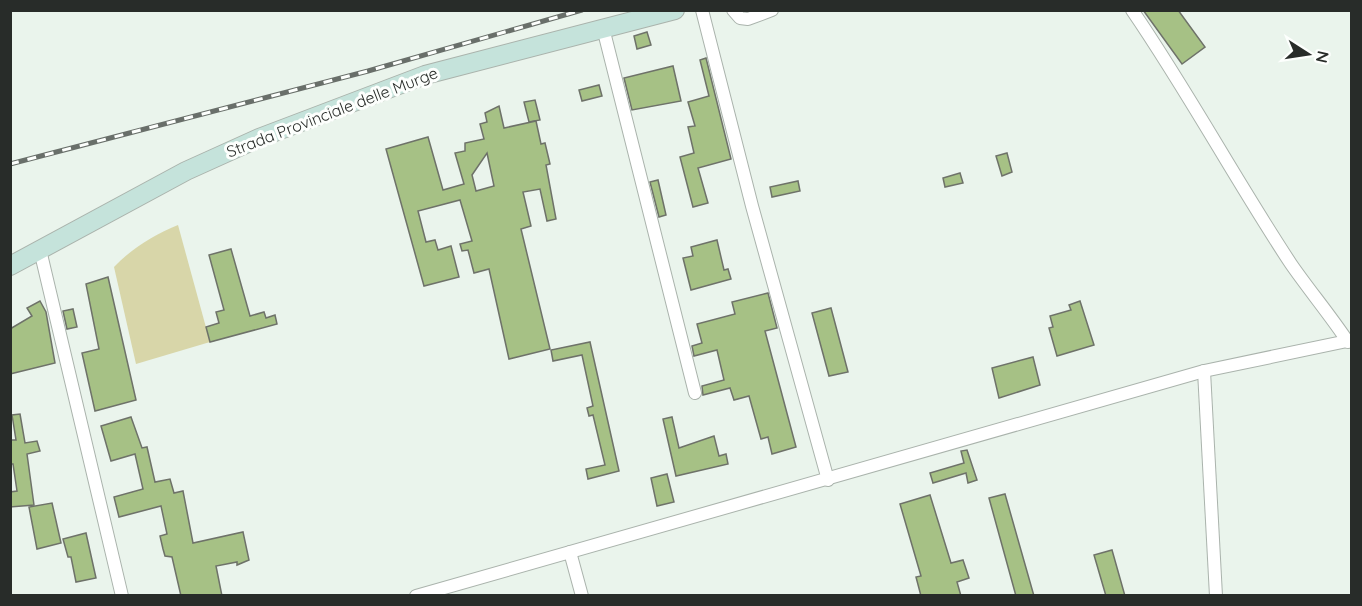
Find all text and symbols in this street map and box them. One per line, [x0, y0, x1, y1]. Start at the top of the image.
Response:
north arrow [1278, 24, 1338, 84]
text: N [1312, 49, 1334, 65]
street label: Strada Provinciale delle Murge [224, 62, 440, 162]

